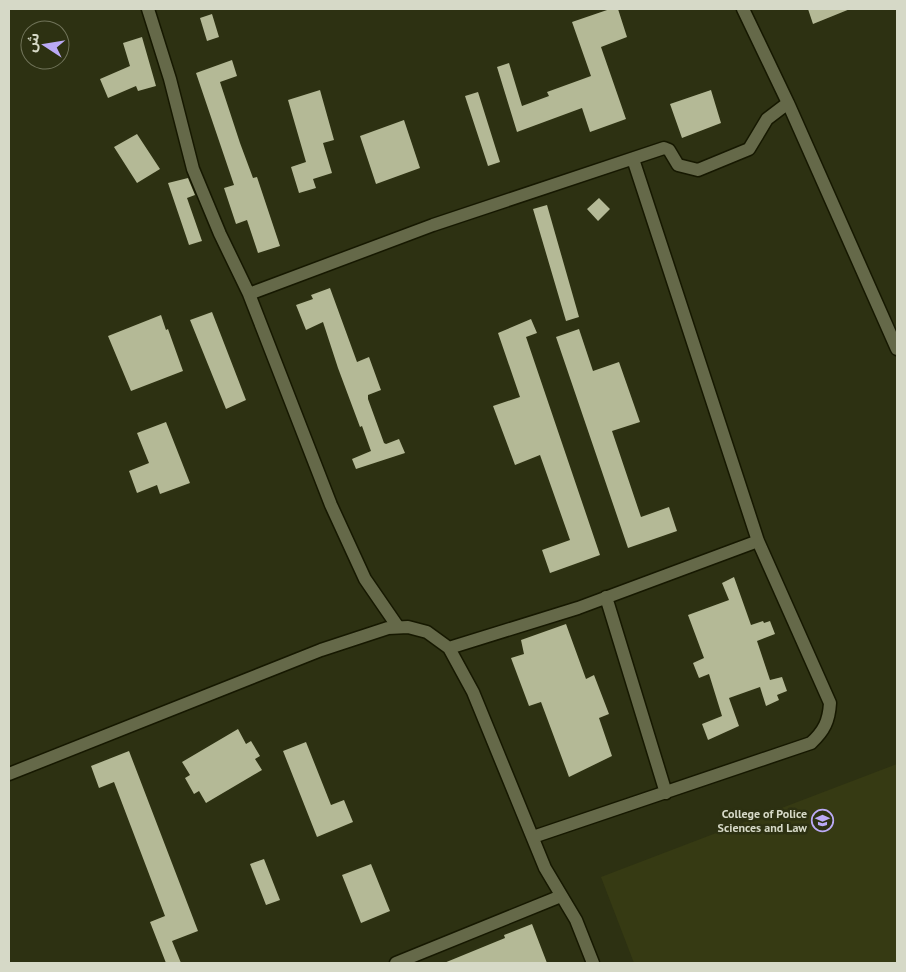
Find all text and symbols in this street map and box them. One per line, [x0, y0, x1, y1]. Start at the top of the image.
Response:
north arrow [20, 20, 70, 70]
text: ش [21, 31, 43, 54]
place label: College of Police Sciences and Law [718, 806, 807, 835]
school or university icon: College of Police Sciences and Law [811, 809, 835, 833]

